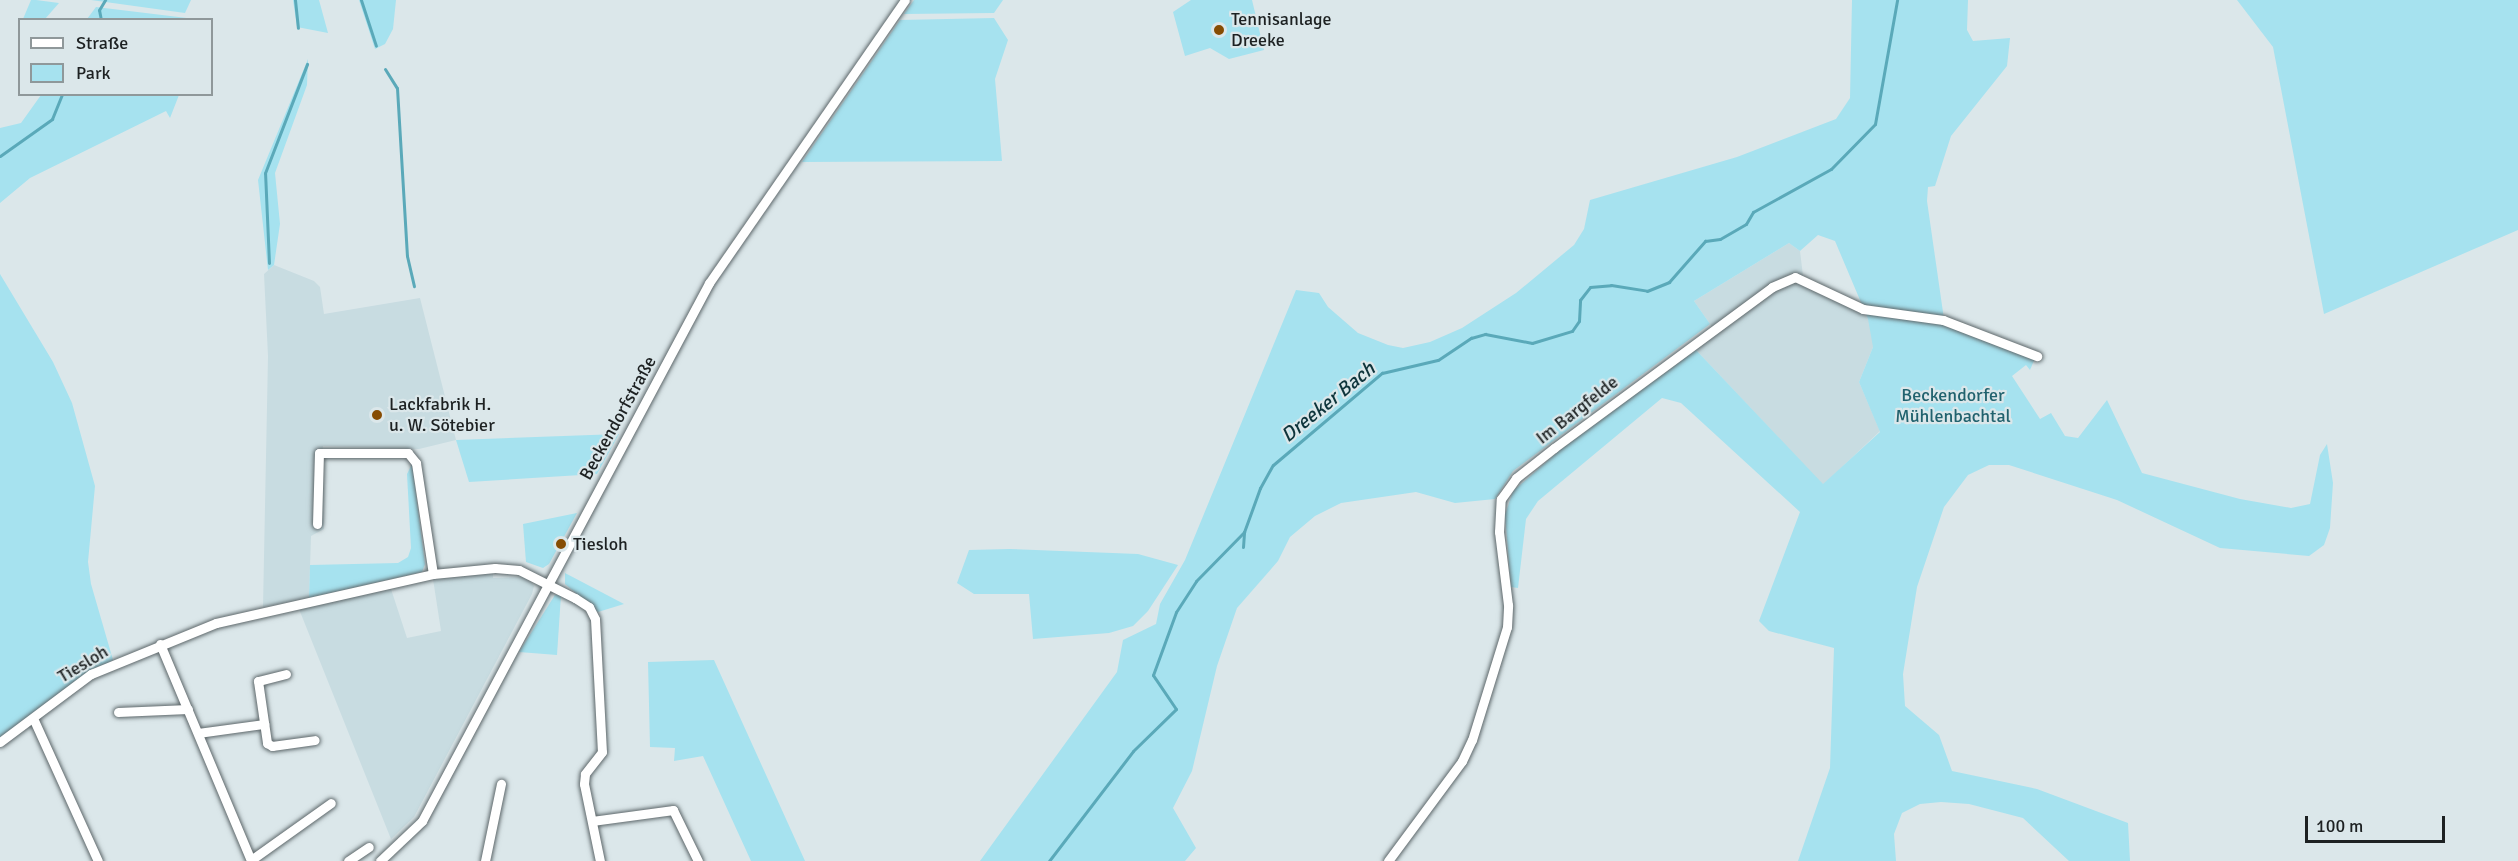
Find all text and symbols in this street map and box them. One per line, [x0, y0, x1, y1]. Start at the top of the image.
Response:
place label: Tennisanlage Dreeke [1231, 9, 1332, 52]
legend [18, 18, 213, 96]
marker: Tennisanlage Dreeke [1212, 23, 1226, 37]
text: Straße [76, 32, 128, 54]
text: Park [76, 62, 111, 84]
street label: Beckendorfstraße [575, 352, 661, 484]
water label: Dreeker Bach [1276, 357, 1380, 447]
street label: Im Bargfelde [1532, 371, 1622, 449]
park label: Beckendorfer Mühlenbachtal [1895, 385, 2011, 428]
place label: Lackfabrik H. u. W. Sötebier [389, 394, 495, 436]
marker: Lackfabrik H. u. W. Sötebier [370, 408, 384, 422]
place label: Tiesloh [573, 533, 628, 555]
marker: Tiesloh [554, 537, 568, 551]
street label: Tiesloh [54, 641, 112, 687]
scale bar [2308, 804, 2448, 842]
text: 100 m [2316, 815, 2363, 837]

